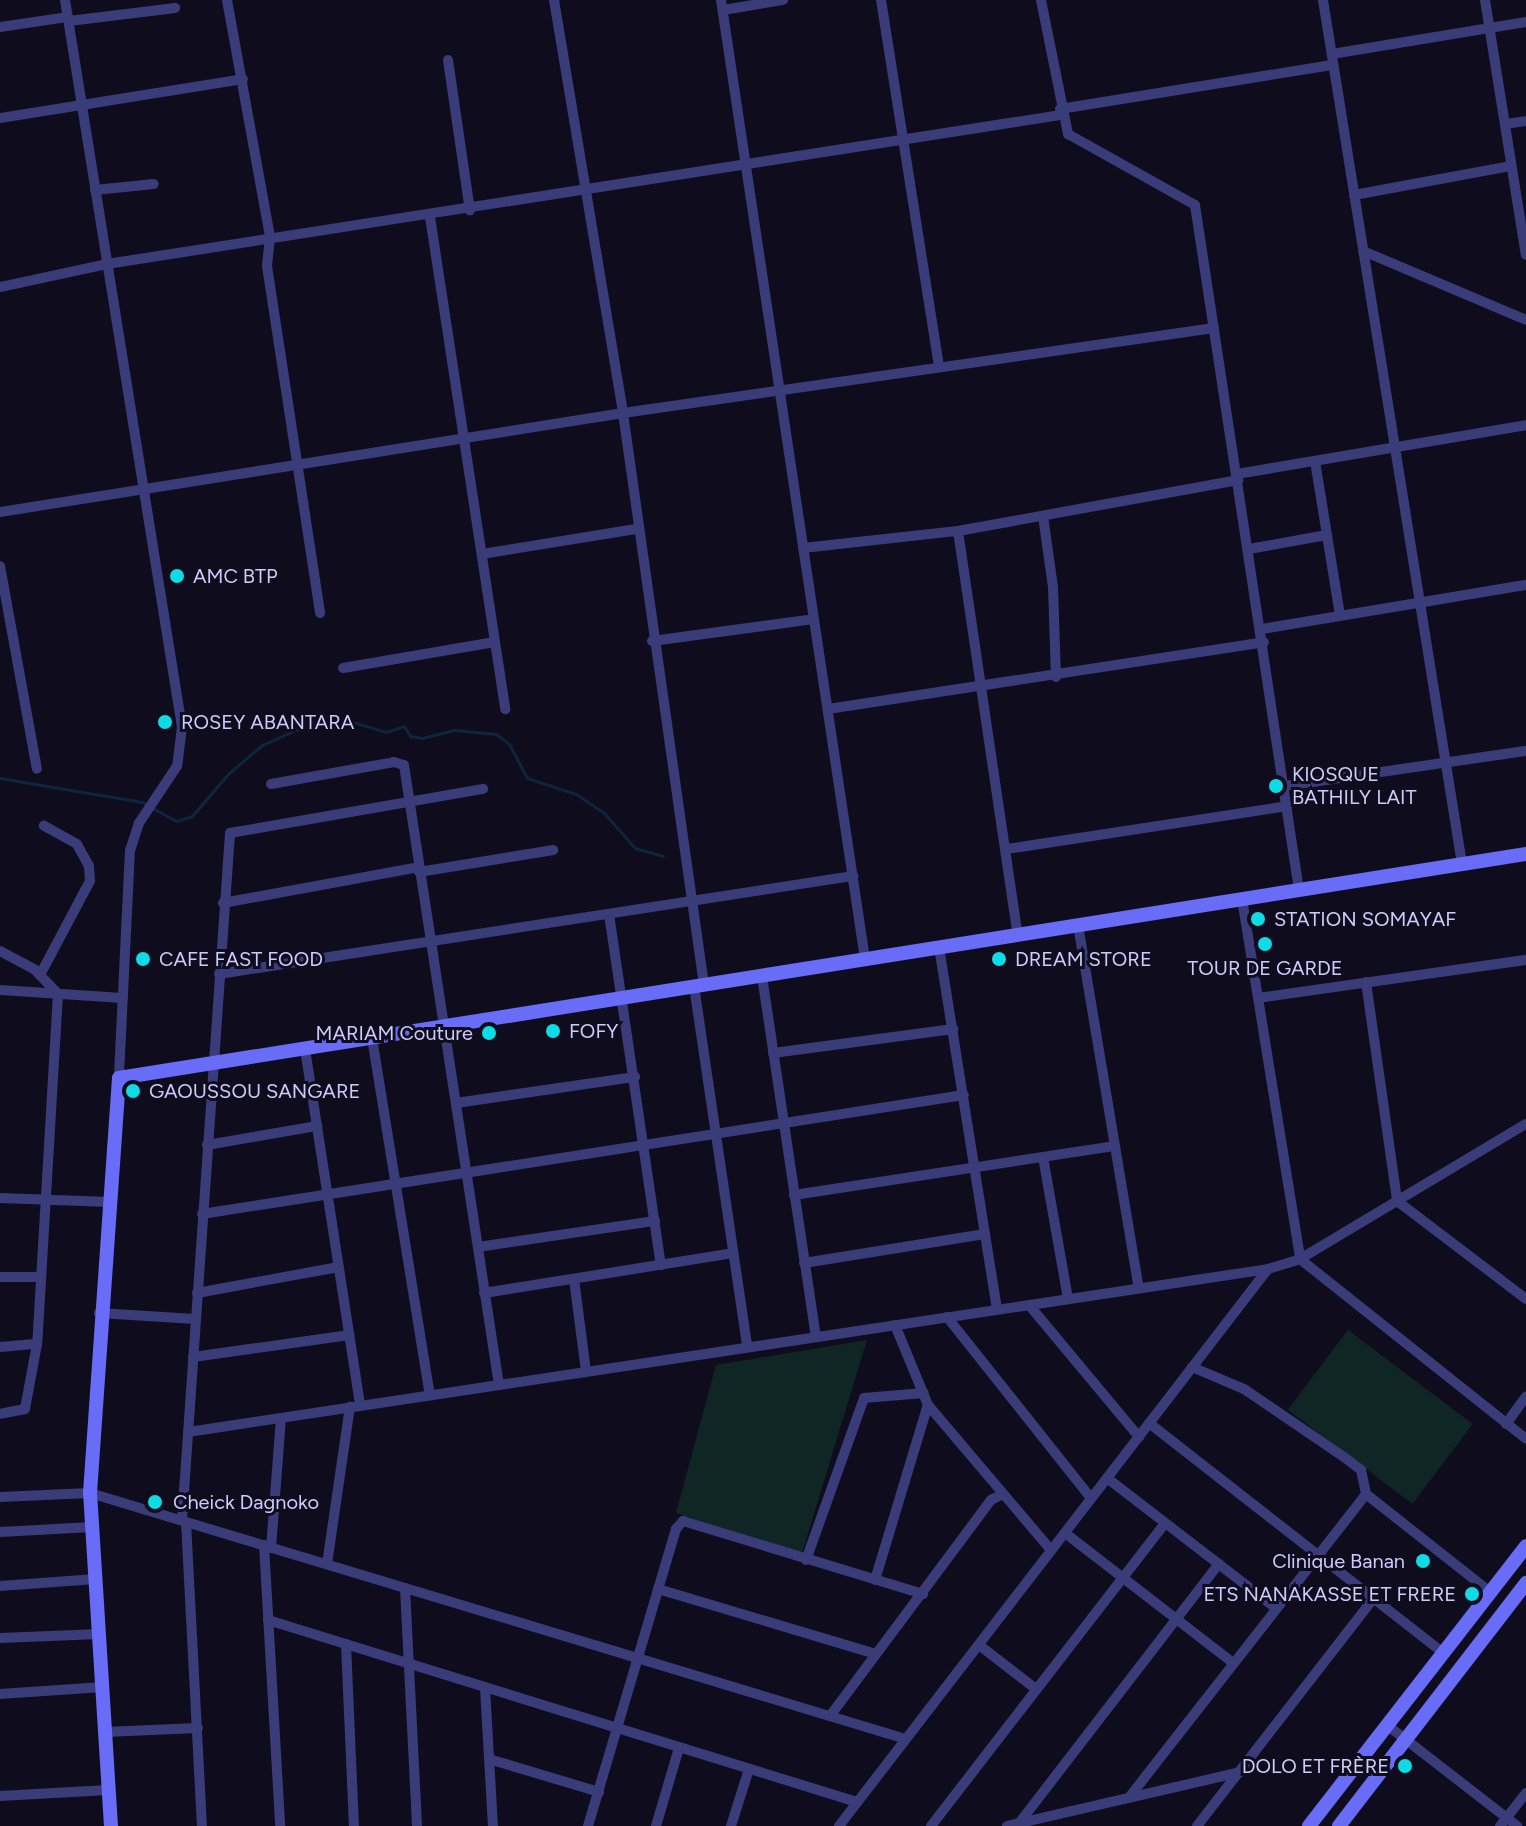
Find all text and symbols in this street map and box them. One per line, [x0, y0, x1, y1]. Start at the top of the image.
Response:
place label: AMC BTP [193, 564, 278, 588]
marker: AMC BTP [168, 567, 186, 585]
place label: ROSEY ABANTARA [181, 710, 354, 734]
marker: ROSEY ABANTARA [156, 713, 174, 731]
place label: KIOSQUE BATHILY LAIT [1292, 762, 1417, 809]
marker: KIOSQUE BATHILY LAIT [1267, 777, 1285, 795]
place label: STATION SOMAYAF [1274, 907, 1456, 931]
marker: STATION SOMAYAF [1249, 910, 1267, 928]
marker: TOUR DE GARDE [1256, 935, 1274, 953]
place label: CAFE FAST FOOD [159, 947, 323, 971]
place label: DREAM STORE [1015, 947, 1152, 971]
marker: CAFE FAST FOOD [134, 950, 152, 968]
marker: DREAM STORE [990, 950, 1008, 968]
place label: TOUR DE GARDE [1187, 956, 1343, 980]
place label: FOFY [569, 1019, 618, 1043]
place label: MARIAM Couture [316, 1021, 473, 1045]
marker: FOFY [544, 1022, 562, 1040]
marker: MARIAM Couture [480, 1024, 498, 1042]
place label: GAOUSSOU SANGARE [149, 1079, 360, 1103]
marker: GAOUSSOU SANGARE [124, 1082, 142, 1100]
place label: Cheick Dagnoko [173, 1490, 319, 1514]
marker: Cheick Dagnoko [144, 1491, 166, 1513]
place label: Clinique Banan [1272, 1549, 1405, 1573]
marker: Clinique Banan [1412, 1550, 1434, 1572]
place label: ETS NANAKASSE ET FRERE [1203, 1582, 1456, 1606]
marker: ETS NANAKASSE ET FRERE [1463, 1585, 1481, 1603]
place label: DOLO ET FRÈRE [1242, 1754, 1389, 1778]
marker: DOLO ET FRÈRE [1396, 1757, 1414, 1775]

